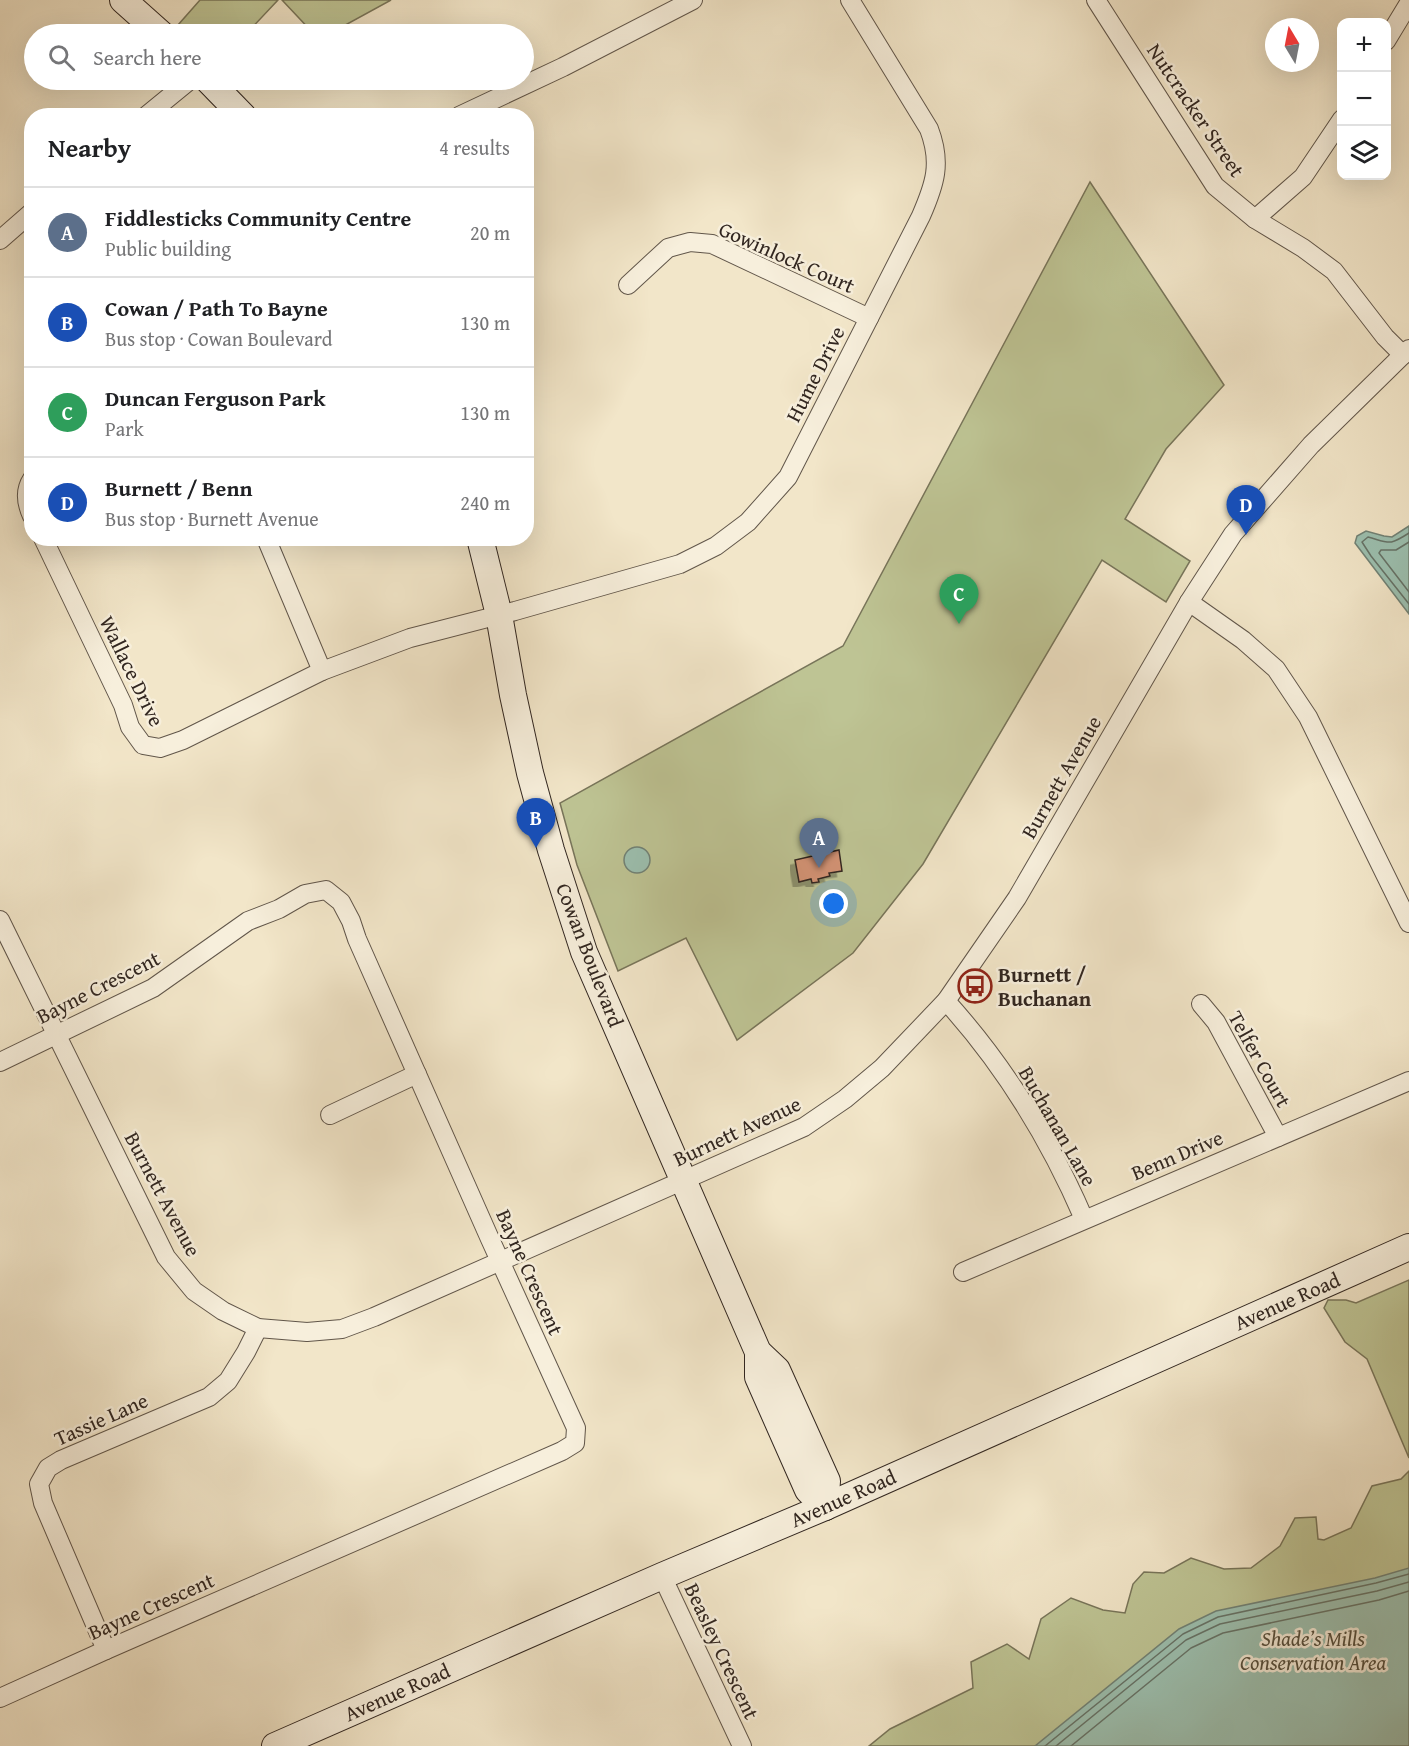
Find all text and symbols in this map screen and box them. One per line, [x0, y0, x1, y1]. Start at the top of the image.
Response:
north arrow [1265, 18, 1319, 72]
map controls [1337, 18, 1391, 180]
button: + [1337, 18, 1391, 72]
search box [24, 24, 534, 90]
street label: Nutcracker Street [1140, 37, 1253, 184]
icon: search [45, 41, 78, 74]
text: Search here [93, 41, 202, 73]
button: − [1337, 72, 1391, 126]
button: layers [1337, 126, 1391, 180]
text: Nearby [48, 128, 131, 167]
text: 4 results [439, 133, 510, 162]
text: Fiddlesticks Community Centre [105, 202, 411, 234]
street label: Gowinlock Court [714, 213, 860, 301]
text: A [61, 218, 74, 247]
text: 20 m [470, 218, 510, 247]
text: Public building [105, 234, 231, 263]
text: Cowan / Path To Bayne [105, 292, 328, 324]
text: B [61, 308, 74, 337]
text: 130 m [460, 308, 510, 337]
street label: Hume Drive [778, 320, 852, 427]
text: Bus stop · Cowan Boulevard [105, 324, 332, 353]
text: Duncan Ferguson Park [105, 382, 326, 414]
text: C [62, 398, 73, 427]
text: 130 m [460, 398, 510, 427]
text: Park [105, 414, 144, 443]
text: Burnett / Benn [105, 472, 252, 504]
pin: D [1226, 486, 1266, 535]
text: D [61, 488, 74, 517]
text: 240 m [460, 488, 510, 517]
text: Bus stop · Burnett Avenue [105, 504, 319, 533]
pin: C [940, 574, 978, 624]
street label: Wallace Drive [92, 610, 172, 732]
street label: Burnett Avenue [1013, 710, 1109, 844]
pin: B [516, 798, 556, 848]
pin: A [800, 818, 838, 868]
street label: Cowan Boulevard [548, 878, 632, 1032]
your location [819, 889, 848, 918]
street label: Bayne Crescent [31, 942, 166, 1031]
place label: Burnett / Buchanan [998, 959, 1092, 1014]
bus stop icon: Burnett / Buchanan [957, 968, 993, 1004]
street label: Telfer Court [1221, 1005, 1300, 1113]
street label: Buchanan Lane [1011, 1060, 1105, 1192]
street label: Burnett Avenue [668, 1088, 806, 1174]
street label: Benn Drive [1126, 1122, 1228, 1188]
street label: Burnett Avenue [117, 1126, 209, 1262]
street label: Bayne Crescent [488, 1204, 572, 1340]
street label: Avenue Road [1229, 1264, 1346, 1338]
street label: Tassie Lane [49, 1384, 153, 1453]
street label: Avenue Road [785, 1461, 902, 1535]
street label: Bayne Crescent [83, 1564, 219, 1648]
street label: Beasley Crescent [677, 1578, 767, 1725]
park label: Shade’s Mills Conservation Area [1240, 1623, 1386, 1678]
street label: Avenue Road [339, 1655, 456, 1729]

